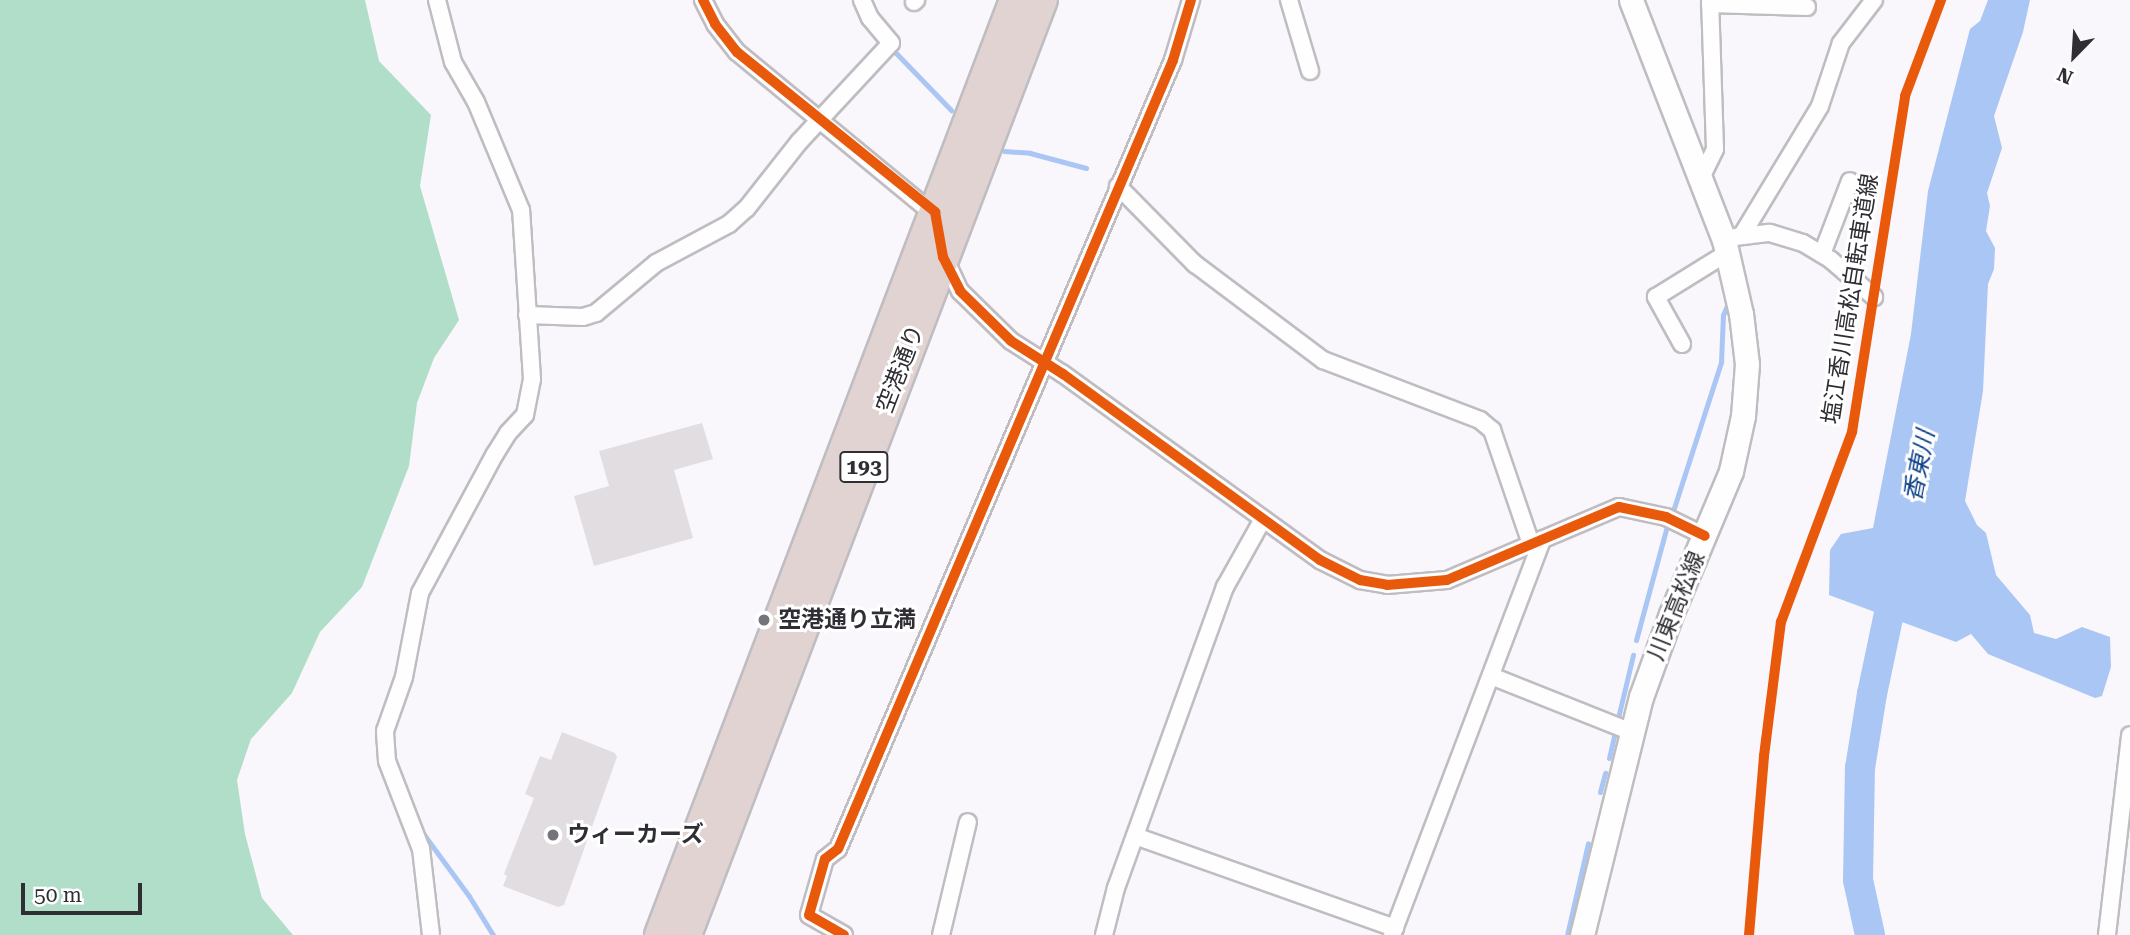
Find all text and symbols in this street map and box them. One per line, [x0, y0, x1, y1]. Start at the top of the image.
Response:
north arrow [2039, 21, 2109, 91]
text: N [2054, 62, 2077, 89]
street label: 塩江香川高松自転車道線 [1818, 172, 1884, 426]
street label: 空港通り [872, 321, 930, 417]
water label: 香東川 [1899, 428, 1941, 504]
road number: 193 [838, 449, 890, 484]
street label: 川東高松線 [1643, 548, 1711, 664]
place label: 空港通り立満 [778, 606, 916, 634]
marker: 空港通り立満 [756, 612, 772, 628]
place label: ウィーカーズ [567, 821, 705, 849]
marker: ウィーカーズ [545, 827, 561, 843]
scale bar [24, 869, 145, 913]
text: 50 m [34, 883, 82, 907]

